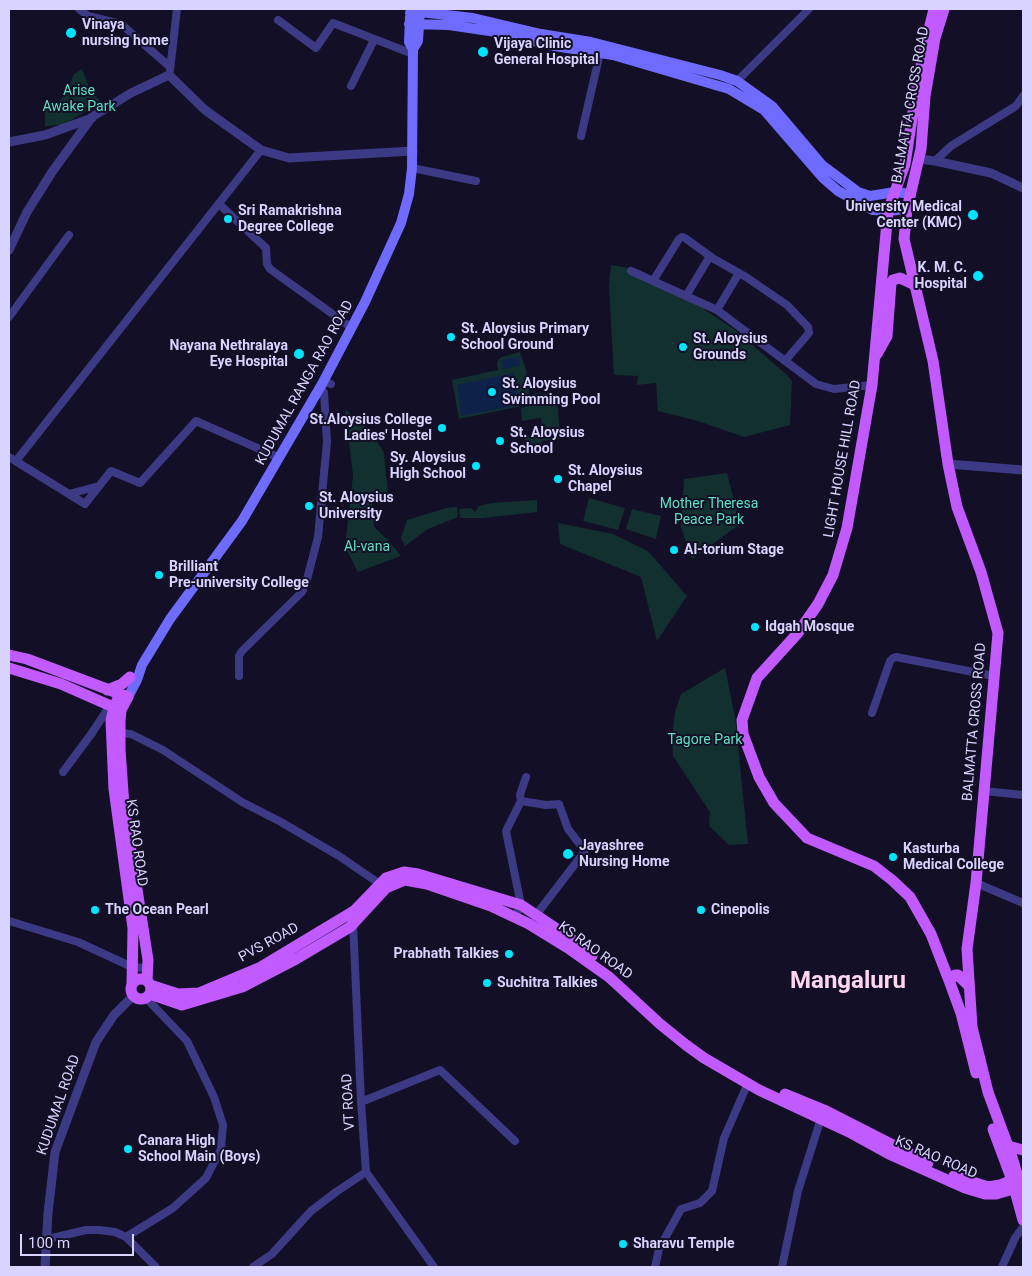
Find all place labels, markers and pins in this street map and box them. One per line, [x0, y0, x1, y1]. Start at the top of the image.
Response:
place label: Vinaya nursing home [82, 17, 168, 49]
marker: Vinaya nursing home [64, 26, 78, 40]
place label: Vijaya Clinic General Hospital [494, 36, 599, 68]
marker: Vijaya Clinic General Hospital [476, 45, 490, 59]
place label: University Medical Center (KMC) [845, 199, 962, 232]
place label: Sri Ramakrishna Degree College [238, 203, 342, 236]
marker: University Medical Center (KMC) [966, 208, 980, 222]
marker: Sri Ramakrishna Degree College [222, 213, 234, 225]
place label: K. M. C. Hospital [915, 260, 967, 292]
marker: K. M. C. Hospital [971, 269, 985, 283]
place label: St. Aloysius Primary School Ground [461, 321, 589, 354]
marker: St. Aloysius Primary School Ground [445, 331, 457, 343]
place label: St. Aloysius Grounds [693, 331, 768, 364]
place label: Nayana Nethralaya Eye Hospital [170, 338, 288, 371]
marker: St. Aloysius Grounds [677, 341, 689, 353]
marker: Nayana Nethralaya Eye Hospital [292, 347, 306, 361]
place label: St. Aloysius Swimming Pool [502, 376, 600, 408]
marker: St. Aloysius Swimming Pool [486, 386, 498, 398]
place label: St.Aloysius College Ladies' Hostel [310, 412, 432, 444]
marker: St.Aloysius College Ladies' Hostel [436, 422, 448, 434]
place label: St. Aloysius School [510, 425, 585, 458]
marker: St. Aloysius School [494, 435, 506, 447]
place label: Sy. Aloysius High School [390, 450, 466, 482]
marker: Sy. Aloysius High School [470, 460, 482, 472]
place label: St. Aloysius Chapel [568, 463, 643, 496]
marker: St. Aloysius Chapel [552, 473, 564, 485]
place label: St. Aloysius University [319, 490, 394, 522]
marker: St. Aloysius University [303, 500, 315, 512]
place label: Al-torium Stage [684, 542, 784, 558]
marker: Al-torium Stage [668, 544, 680, 556]
place label: Brilliant Pre-university College [169, 559, 309, 592]
marker: Brilliant Pre-university College [153, 569, 165, 581]
place label: Idgah Mosque [765, 619, 854, 635]
marker: Idgah Mosque [749, 621, 761, 633]
place label: Jayashree Nursing Home [579, 838, 670, 870]
place label: Kasturba Medical College [903, 841, 1004, 874]
marker: Jayashree Nursing Home [561, 847, 575, 861]
marker: Kasturba Medical College [887, 851, 899, 863]
place label: The Ocean Pearl [105, 902, 209, 918]
place label: Cinepolis [711, 902, 770, 918]
marker: The Ocean Pearl [89, 904, 101, 916]
marker: Cinepolis [695, 904, 707, 916]
place label: Prabhath Talkies [394, 946, 499, 962]
marker: Prabhath Talkies [503, 948, 515, 960]
place label: Suchitra Talkies [497, 975, 598, 991]
marker: Suchitra Talkies [481, 977, 493, 989]
place label: Canara High School Main (Boys) [138, 1133, 260, 1166]
marker: Canara High School Main (Boys) [122, 1143, 134, 1155]
place label: Sharavu Temple [633, 1236, 735, 1252]
marker: Sharavu Temple [617, 1238, 629, 1250]

